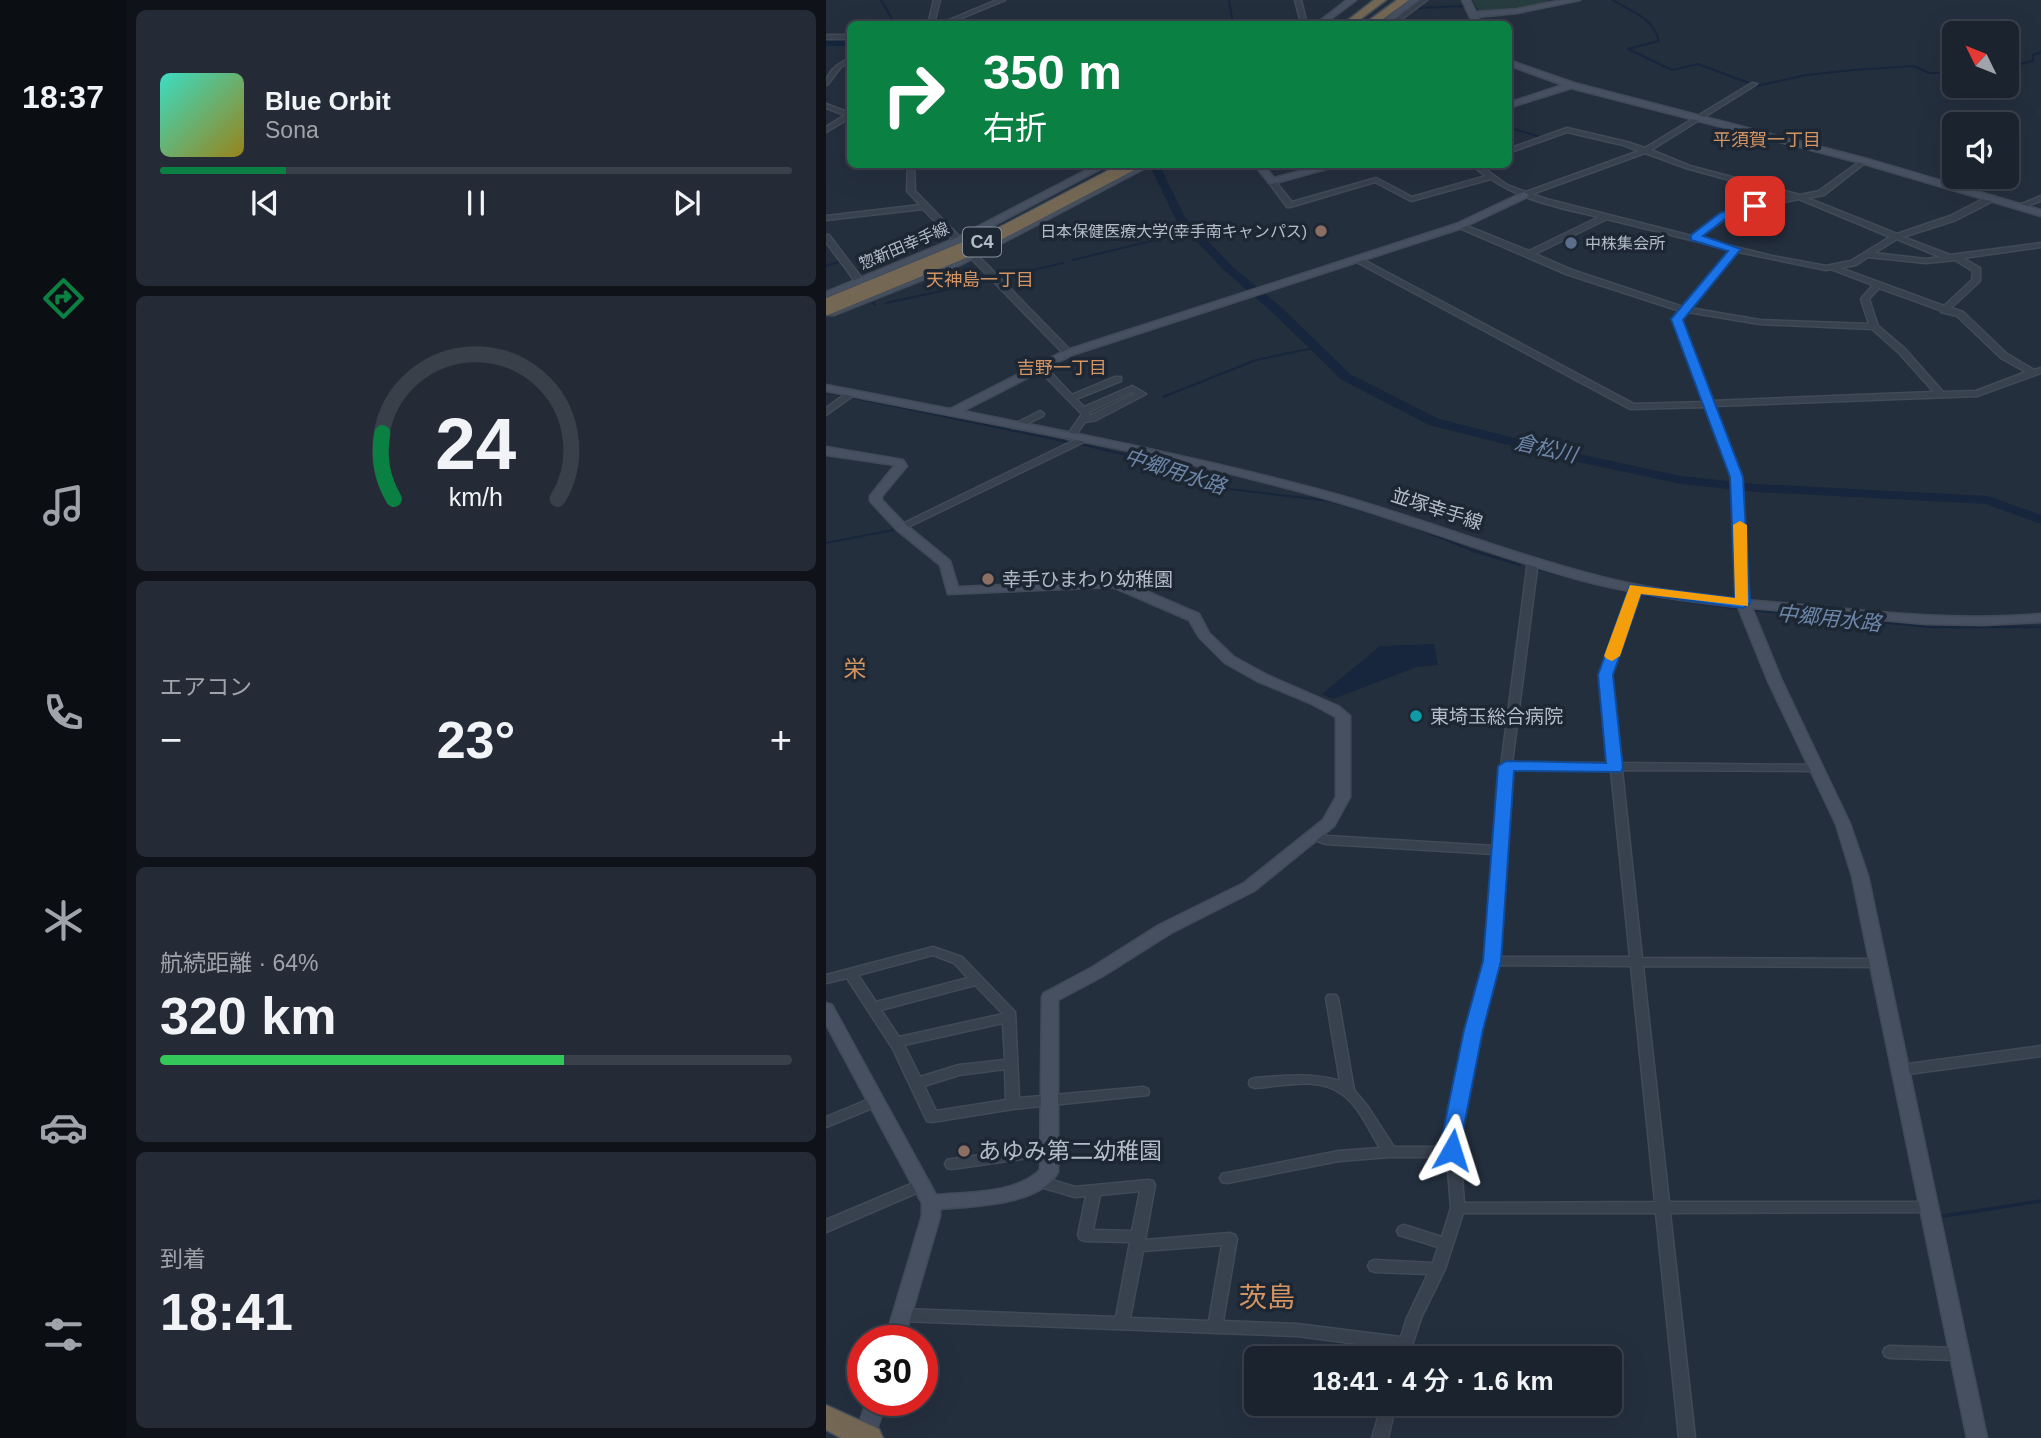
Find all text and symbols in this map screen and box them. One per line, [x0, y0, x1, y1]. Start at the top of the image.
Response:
north arrow [1942, 21, 2020, 98]
map controls [1942, 21, 2019, 189]
text: 350 m [983, 45, 1122, 99]
icon: right [868, 49, 959, 140]
text: 18:37 [22, 79, 104, 115]
text: Blue Orbit [265, 86, 391, 116]
text: 右折 [983, 110, 1047, 146]
button: sound [1942, 112, 2019, 189]
text: Sona [265, 117, 319, 143]
district label: 平須賀一丁目 [1713, 130, 1821, 150]
pin [1725, 176, 1785, 236]
icon: previous [246, 184, 284, 222]
icon: pause [457, 184, 495, 222]
icon: next [668, 184, 706, 222]
icon: arrive [1736, 187, 1774, 225]
street label: 惣新田幸手線 [856, 219, 952, 273]
place label: 日本保健医療大学(幸手南キャンパス) [1040, 223, 1307, 240]
marker: 日本保健医療大学(幸手南キャンパス) [1313, 223, 1329, 239]
road number: C4 [963, 228, 1001, 256]
marker: 中株集会所 [1563, 235, 1579, 251]
place label: 中株集会所 [1585, 235, 1665, 252]
district label: 天神島一丁目 [926, 270, 1034, 290]
icon: directions [39, 274, 88, 323]
district label: 吉野一丁目 [1017, 358, 1107, 378]
text: 24 [436, 404, 517, 485]
water label: 倉松川 [1513, 430, 1581, 467]
water label: 中郷用水路 [1122, 444, 1230, 499]
icon: music [39, 481, 88, 530]
text: km/h [449, 483, 503, 511]
street label: 並塚幸手線 [1389, 484, 1485, 534]
place label: 幸手ひまわり幼稚園 [1002, 569, 1173, 590]
marker: 幸手ひまわり幼稚園 [980, 571, 996, 587]
water label: 中郷用水路 [1776, 601, 1884, 635]
district label: 栄 [844, 656, 867, 682]
text: エアコン [160, 674, 252, 700]
icon: phone [39, 688, 88, 737]
place label: 東埼玉総合病院 [1430, 706, 1563, 727]
marker: 東埼玉総合病院 [1408, 708, 1424, 724]
text: 23° [437, 711, 515, 769]
text: − [160, 719, 182, 761]
text: + [770, 719, 792, 761]
icon: climate [39, 896, 88, 945]
text: 航続距離 · 64% [160, 950, 318, 976]
text: 320 km [160, 987, 336, 1045]
icon: car [39, 1103, 88, 1152]
position arrow [1415, 1113, 1489, 1187]
place label: あゆみ第二幼稚園 [978, 1138, 1162, 1164]
marker: あゆみ第二幼稚園 [956, 1143, 972, 1159]
text: 到着 [160, 1246, 206, 1272]
district label: 茨島 [1239, 1282, 1295, 1313]
text: 18:41 [160, 1283, 293, 1341]
icon: filters [39, 1310, 88, 1359]
speed limit sign: 30 [847, 1325, 938, 1416]
text: 18:41 · 4 分 · 1.6 km [1312, 1366, 1554, 1396]

